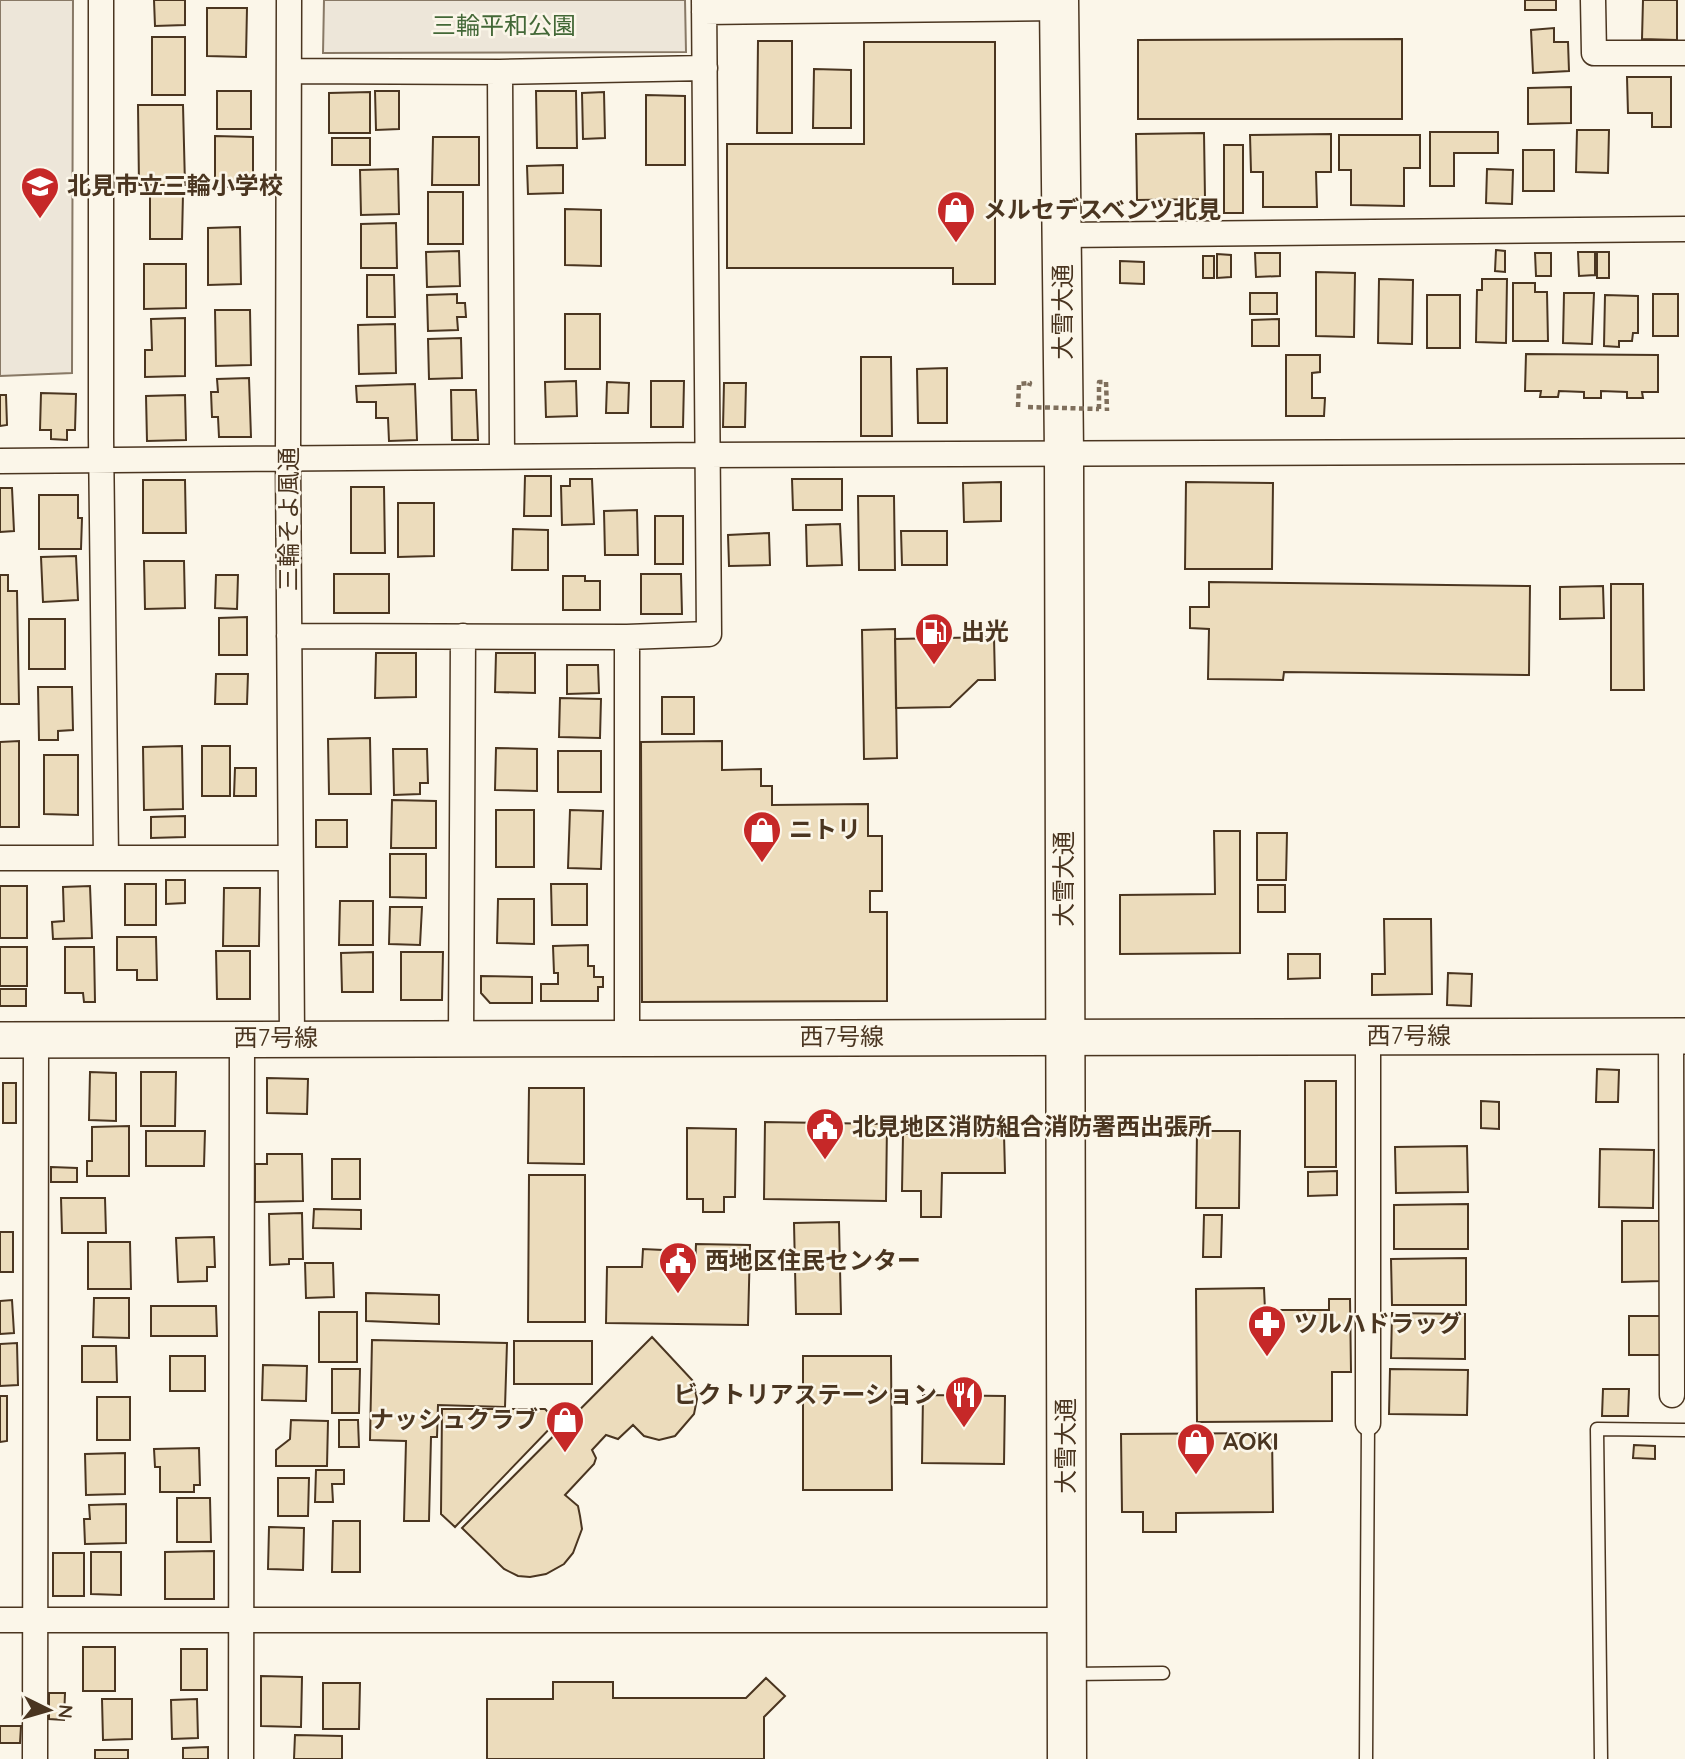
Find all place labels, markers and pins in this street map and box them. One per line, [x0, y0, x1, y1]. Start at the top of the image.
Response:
school or university icon: 北見市立三輪小学校 [19, 165, 61, 220]
place label: 北見市立三輪小学校 [67, 170, 283, 200]
shop icon: メルセデスベンツ北見 [935, 189, 977, 244]
place label: メルセデスベンツ北見 [983, 194, 1221, 224]
fuel station icon: 出光 [913, 611, 955, 666]
place label: 出光 [961, 616, 1009, 646]
shop icon: ニトリ [741, 809, 783, 864]
place label: ニトリ [789, 814, 861, 844]
public building icon: 北見地区消防組合消防署西出張所 [804, 1106, 846, 1161]
place label: 北見地区消防組合消防署西出張所 [852, 1111, 1212, 1141]
public building icon: 西地区住民センター [657, 1240, 699, 1295]
place label: 西地区住民センター [705, 1245, 921, 1275]
pharmacy icon: ツルハドラッグ [1246, 1303, 1288, 1358]
place label: ツルハドラッグ [1294, 1308, 1462, 1338]
restaurant icon: ビクトリアステーション [943, 1374, 985, 1429]
place label: ビクトリアステーション [673, 1379, 937, 1409]
shop icon: ナッシュクラブ [544, 1399, 586, 1454]
place label: ナッシュクラブ [370, 1404, 538, 1434]
shop icon: AOKI [1175, 1421, 1217, 1476]
place label: AOKI [1223, 1426, 1279, 1456]

